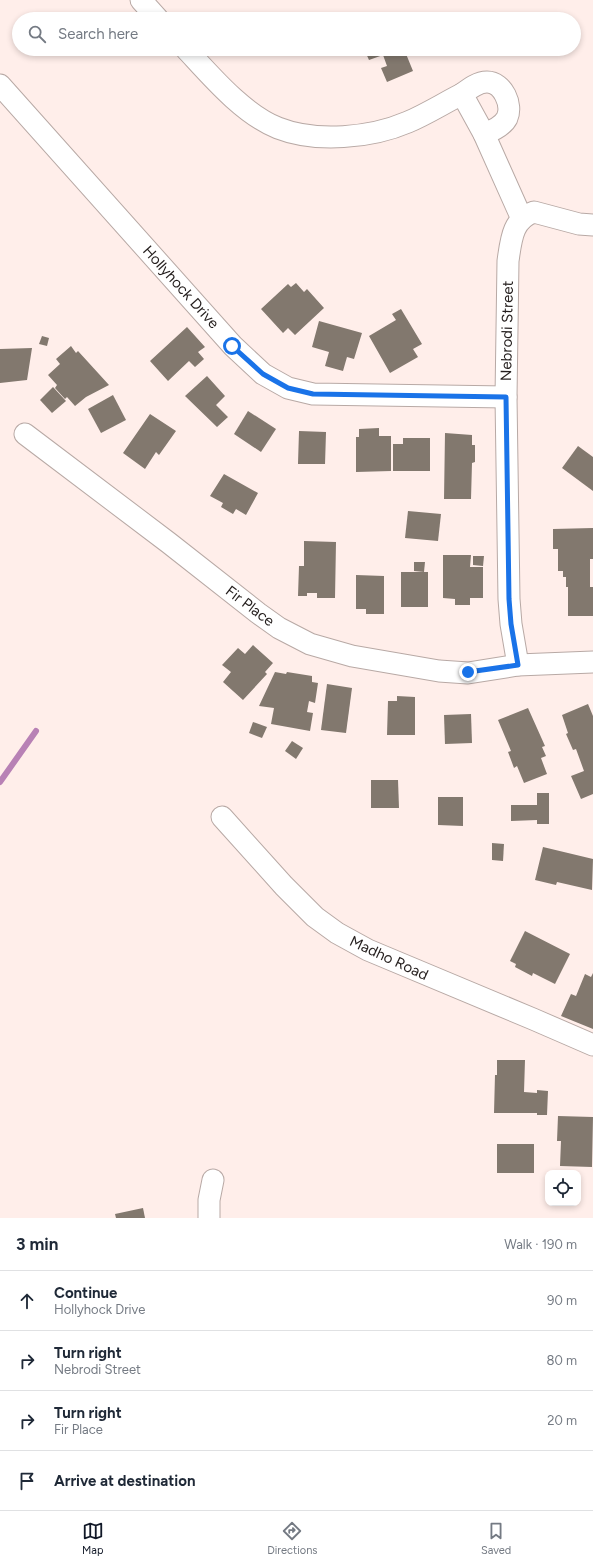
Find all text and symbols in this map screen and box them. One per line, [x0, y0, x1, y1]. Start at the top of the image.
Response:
search box [12, 12, 581, 56]
icon: search [26, 23, 48, 45]
text: Search here [58, 25, 138, 43]
street label: Hollyhock Drive [139, 242, 223, 332]
street label: Nebrodi Street [497, 280, 517, 381]
route start [223, 337, 241, 355]
street label: Fir Place [222, 582, 278, 630]
route end [459, 663, 477, 681]
street label: Madho Road [347, 932, 431, 984]
map controls [545, 1170, 581, 1206]
button: locate [545, 1170, 581, 1206]
text: 3 min [16, 1234, 58, 1254]
text: Walk · 190 m [504, 1237, 577, 1252]
text: Continue [54, 1284, 117, 1302]
icon: ahead [16, 1290, 38, 1312]
text: 90 m [547, 1293, 577, 1308]
text: Hollyhock Drive [54, 1302, 145, 1317]
text: Turn right [54, 1344, 122, 1362]
icon: right [16, 1350, 38, 1372]
text: 80 m [546, 1353, 577, 1368]
text: Nebrodi Street [54, 1362, 141, 1377]
text: Turn right [54, 1404, 122, 1422]
icon: right [16, 1410, 38, 1432]
text: 20 m [547, 1413, 577, 1428]
text: Fir Place [54, 1422, 103, 1437]
icon: arrive [16, 1470, 38, 1492]
text: Arrive at destination [54, 1472, 195, 1490]
tab: Map [82, 1520, 104, 1557]
tab: Directions [267, 1520, 317, 1557]
tab: Saved [481, 1520, 511, 1557]

